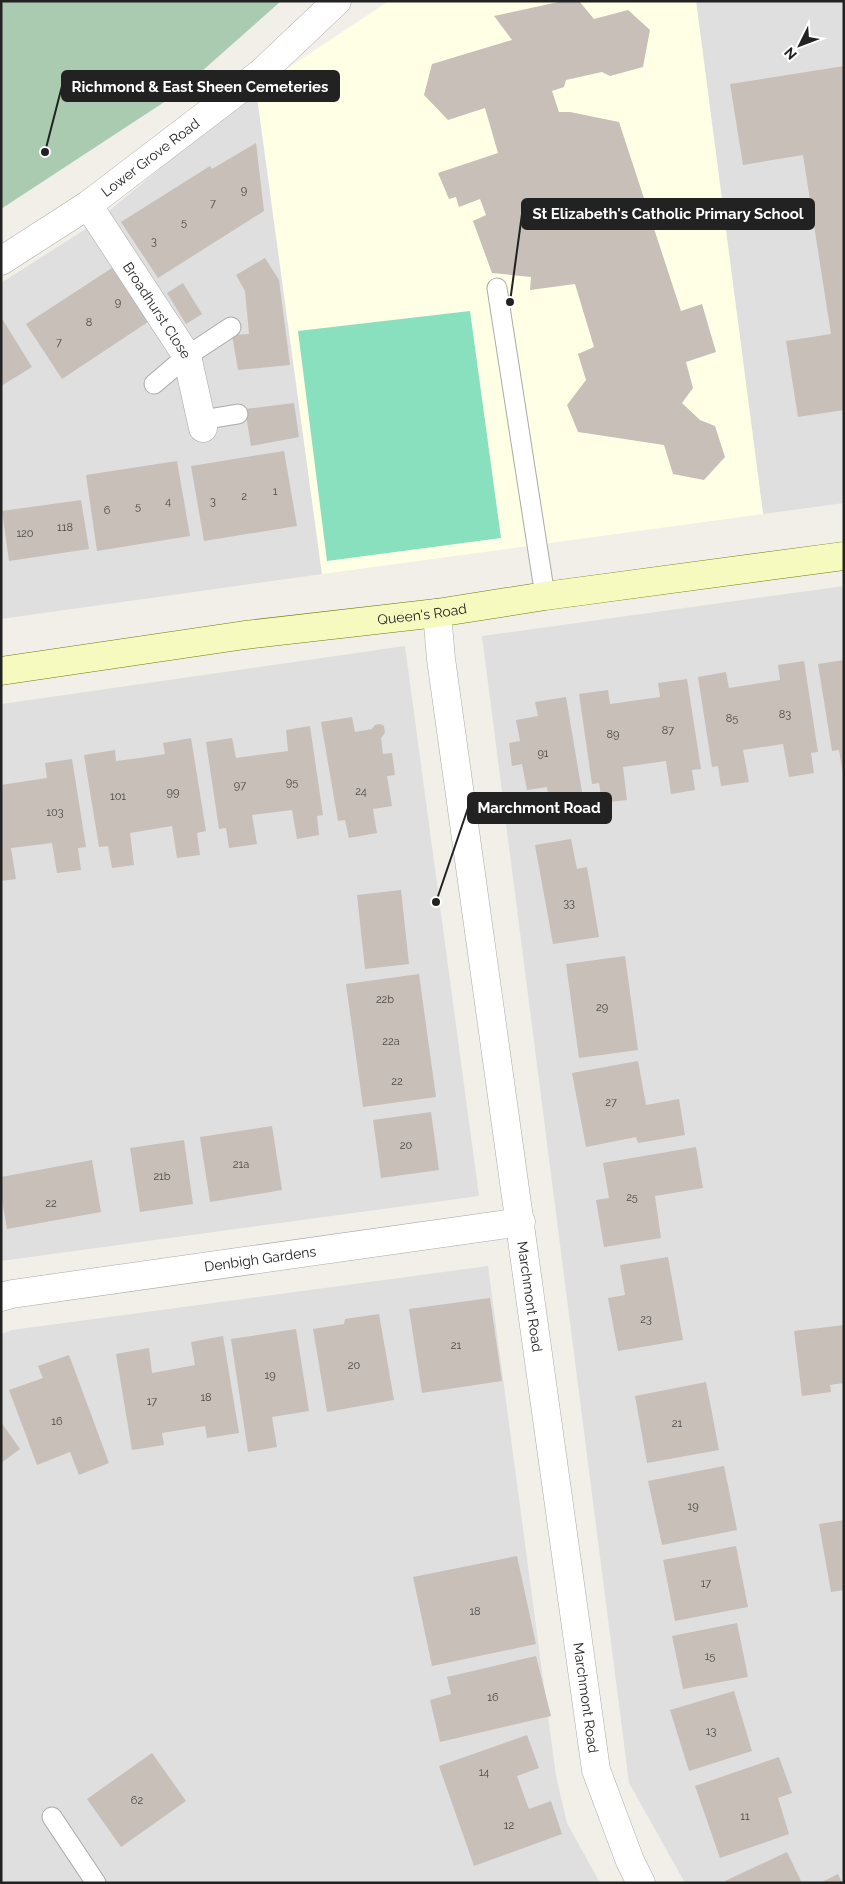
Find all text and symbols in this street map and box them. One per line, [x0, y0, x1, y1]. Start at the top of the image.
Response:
north arrow [775, 20, 825, 70]
text: N [781, 44, 800, 63]
callout: Richmond & East Sheen Cemeteries [62, 71, 339, 101]
text: Richmond & East Sheen Cemeteries [72, 78, 328, 96]
street label: Lower Grove Road [98, 115, 203, 200]
house number: 9 [241, 184, 247, 197]
house number: 7 [210, 197, 216, 210]
callout: St Elizabeth's Catholic Primary School [522, 199, 814, 229]
text: St Elizabeth's Catholic Primary School [532, 205, 804, 223]
house number: 5 [181, 216, 187, 229]
house number: 3 [151, 235, 157, 248]
street label: Broadhurst Close [120, 259, 194, 362]
house number: 9 [115, 296, 121, 309]
house number: 8 [86, 316, 92, 329]
house number: 7 [56, 336, 62, 349]
house number: 1 [273, 485, 278, 498]
house number: 2 [241, 490, 247, 503]
house number: 4 [165, 495, 171, 508]
house number: 3 [210, 495, 216, 508]
house number: 5 [135, 500, 141, 513]
house number: 6 [104, 504, 111, 517]
house number: 118 [57, 521, 73, 534]
house number: 120 [16, 527, 34, 540]
street label: Queen's Road [377, 600, 468, 628]
house number: 83 [779, 708, 791, 721]
house number: 85 [726, 712, 738, 725]
house number: 87 [662, 724, 674, 737]
house number: 89 [607, 728, 619, 741]
house number: 91 [537, 747, 549, 760]
house number: 95 [286, 776, 298, 789]
house number: 97 [234, 779, 246, 792]
house number: 24 [355, 785, 367, 798]
house number: 99 [167, 786, 179, 799]
house number: 101 [110, 790, 126, 803]
callout: Marchmont Road [468, 793, 611, 823]
text: Marchmont Road [477, 799, 601, 817]
house number: 103 [46, 806, 64, 819]
house number: 33 [563, 897, 575, 910]
house number: 22b [376, 993, 394, 1006]
house number: 29 [596, 1001, 608, 1014]
house number: 22a [382, 1035, 400, 1048]
house number: 22 [391, 1075, 403, 1088]
house number: 27 [605, 1096, 617, 1109]
house number: 20 [400, 1139, 412, 1152]
house number: 21a [233, 1158, 249, 1171]
house number: 21b [153, 1170, 171, 1183]
house number: 25 [626, 1191, 638, 1204]
house number: 22 [45, 1197, 57, 1210]
street label: Marchmont Road [514, 1240, 546, 1353]
street label: Denbigh Gardens [203, 1243, 317, 1275]
house number: 23 [640, 1313, 652, 1326]
house number: 21 [451, 1339, 462, 1352]
house number: 20 [348, 1359, 360, 1372]
house number: 19 [264, 1369, 276, 1382]
house number: 18 [200, 1391, 212, 1404]
house number: 17 [147, 1395, 157, 1408]
house number: 16 [51, 1415, 63, 1428]
house number: 21 [672, 1417, 683, 1430]
house number: 19 [687, 1500, 699, 1513]
house number: 17 [701, 1577, 711, 1590]
house number: 18 [469, 1605, 481, 1618]
street label: Marchmont Road [570, 1641, 602, 1754]
house number: 15 [705, 1650, 715, 1663]
house number: 16 [487, 1691, 499, 1704]
house number: 13 [706, 1725, 716, 1738]
house number: 14 [479, 1766, 489, 1779]
house number: 62 [131, 1794, 143, 1807]
house number: 11 [740, 1810, 750, 1823]
house number: 12 [504, 1819, 514, 1832]

